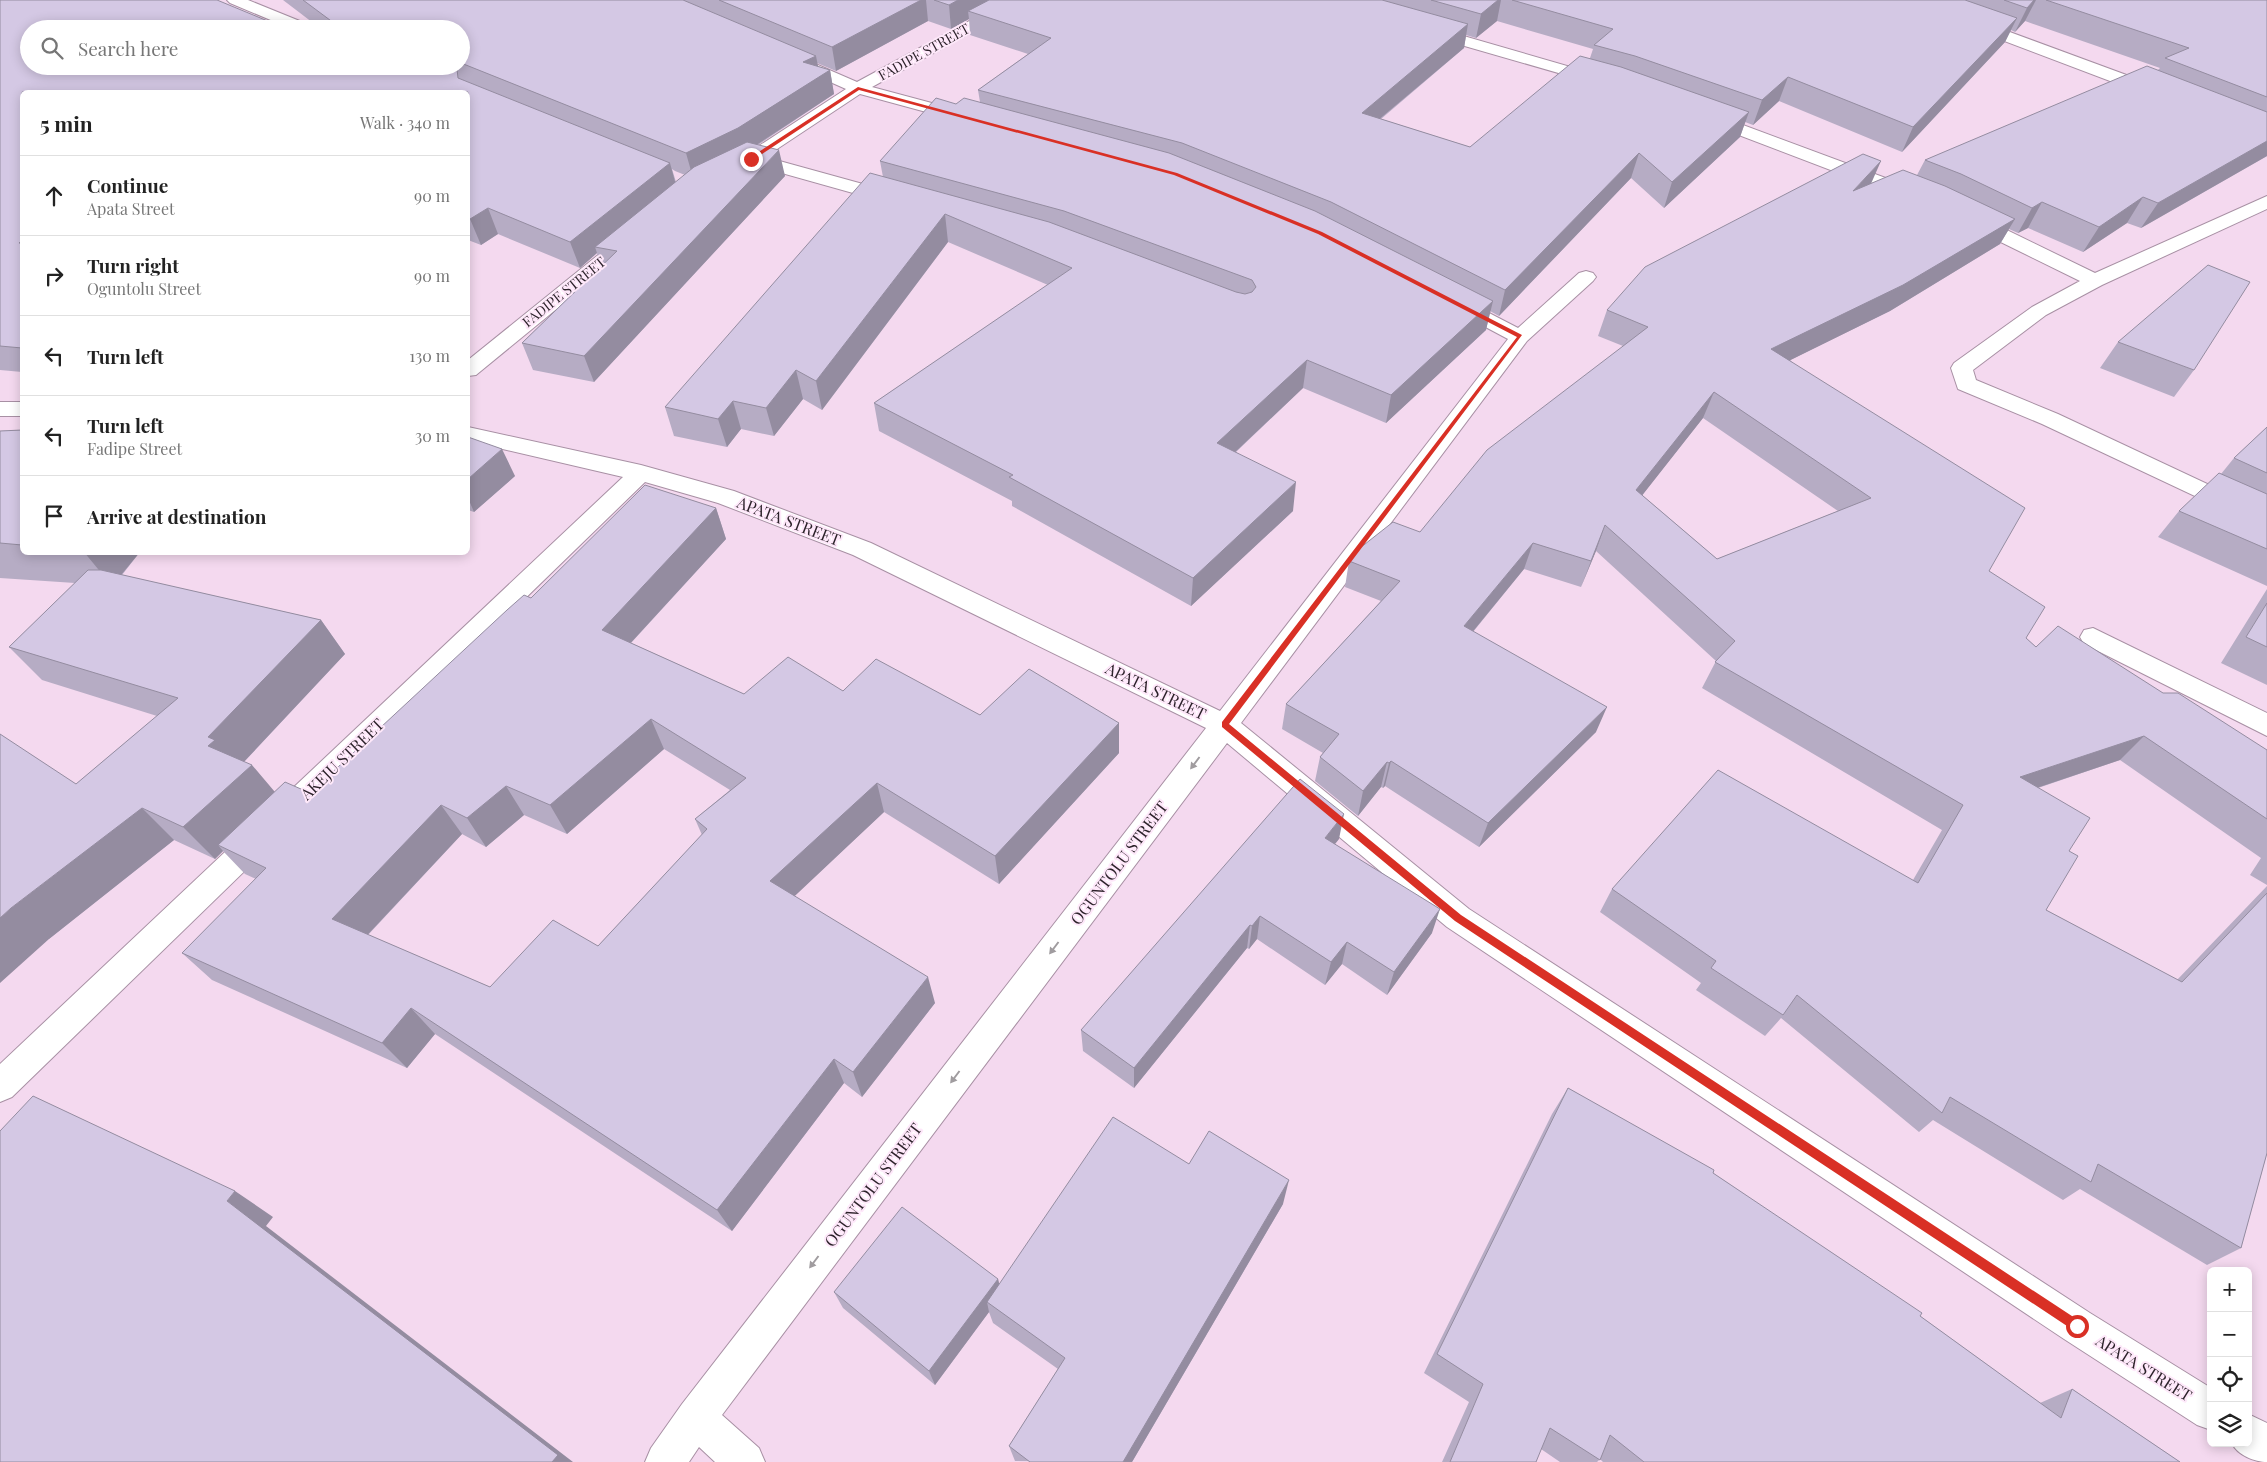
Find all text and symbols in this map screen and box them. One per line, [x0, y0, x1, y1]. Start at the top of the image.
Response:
street label: FADIPE STREET [875, 18, 973, 85]
search box [20, 20, 470, 75]
icon: search [38, 34, 66, 62]
text: Search here [78, 35, 178, 61]
text: 5 min [40, 109, 93, 137]
text: Walk · 340 m [360, 112, 450, 133]
route end [740, 148, 763, 171]
text: Continue [87, 172, 168, 198]
icon: ahead [40, 182, 68, 210]
text: 90 m [414, 185, 450, 206]
text: Apata Street [87, 198, 175, 219]
text: Turn right [87, 252, 179, 278]
street label: FADIPE STREET [518, 252, 609, 331]
icon: right [40, 262, 68, 290]
text: 90 m [414, 265, 450, 286]
text: Oguntolu Street [87, 278, 201, 299]
icon: left [40, 342, 68, 370]
text: Turn left [87, 343, 164, 369]
text: 130 m [409, 345, 450, 366]
text: Turn left [87, 412, 164, 438]
icon: left [40, 422, 68, 450]
text: 30 m [415, 425, 450, 446]
text: Fadipe Street [87, 438, 182, 459]
street label: APATA STREET [733, 491, 844, 550]
icon: arrive [40, 502, 68, 530]
text: Arrive at destination [87, 503, 267, 529]
street label: APATA STREET [1102, 657, 1210, 724]
street label: AKEJU STREET [295, 713, 388, 805]
one-way arrow [1190, 756, 1200, 770]
street label: OGUNTOLU STREET [1065, 797, 1172, 929]
one-way arrow [1048, 941, 1059, 954]
one-way arrow [950, 1070, 961, 1083]
street label: OGUNTOLU STREET [819, 1119, 926, 1251]
one-way arrow [809, 1255, 820, 1268]
map controls [2207, 1267, 2252, 1447]
button: + [2207, 1267, 2252, 1312]
button: − [2207, 1312, 2252, 1357]
route start [2066, 1315, 2089, 1338]
street label: APATA STREET [2091, 1329, 2196, 1405]
button: locate [2207, 1357, 2252, 1402]
button: layers [2207, 1402, 2252, 1447]

